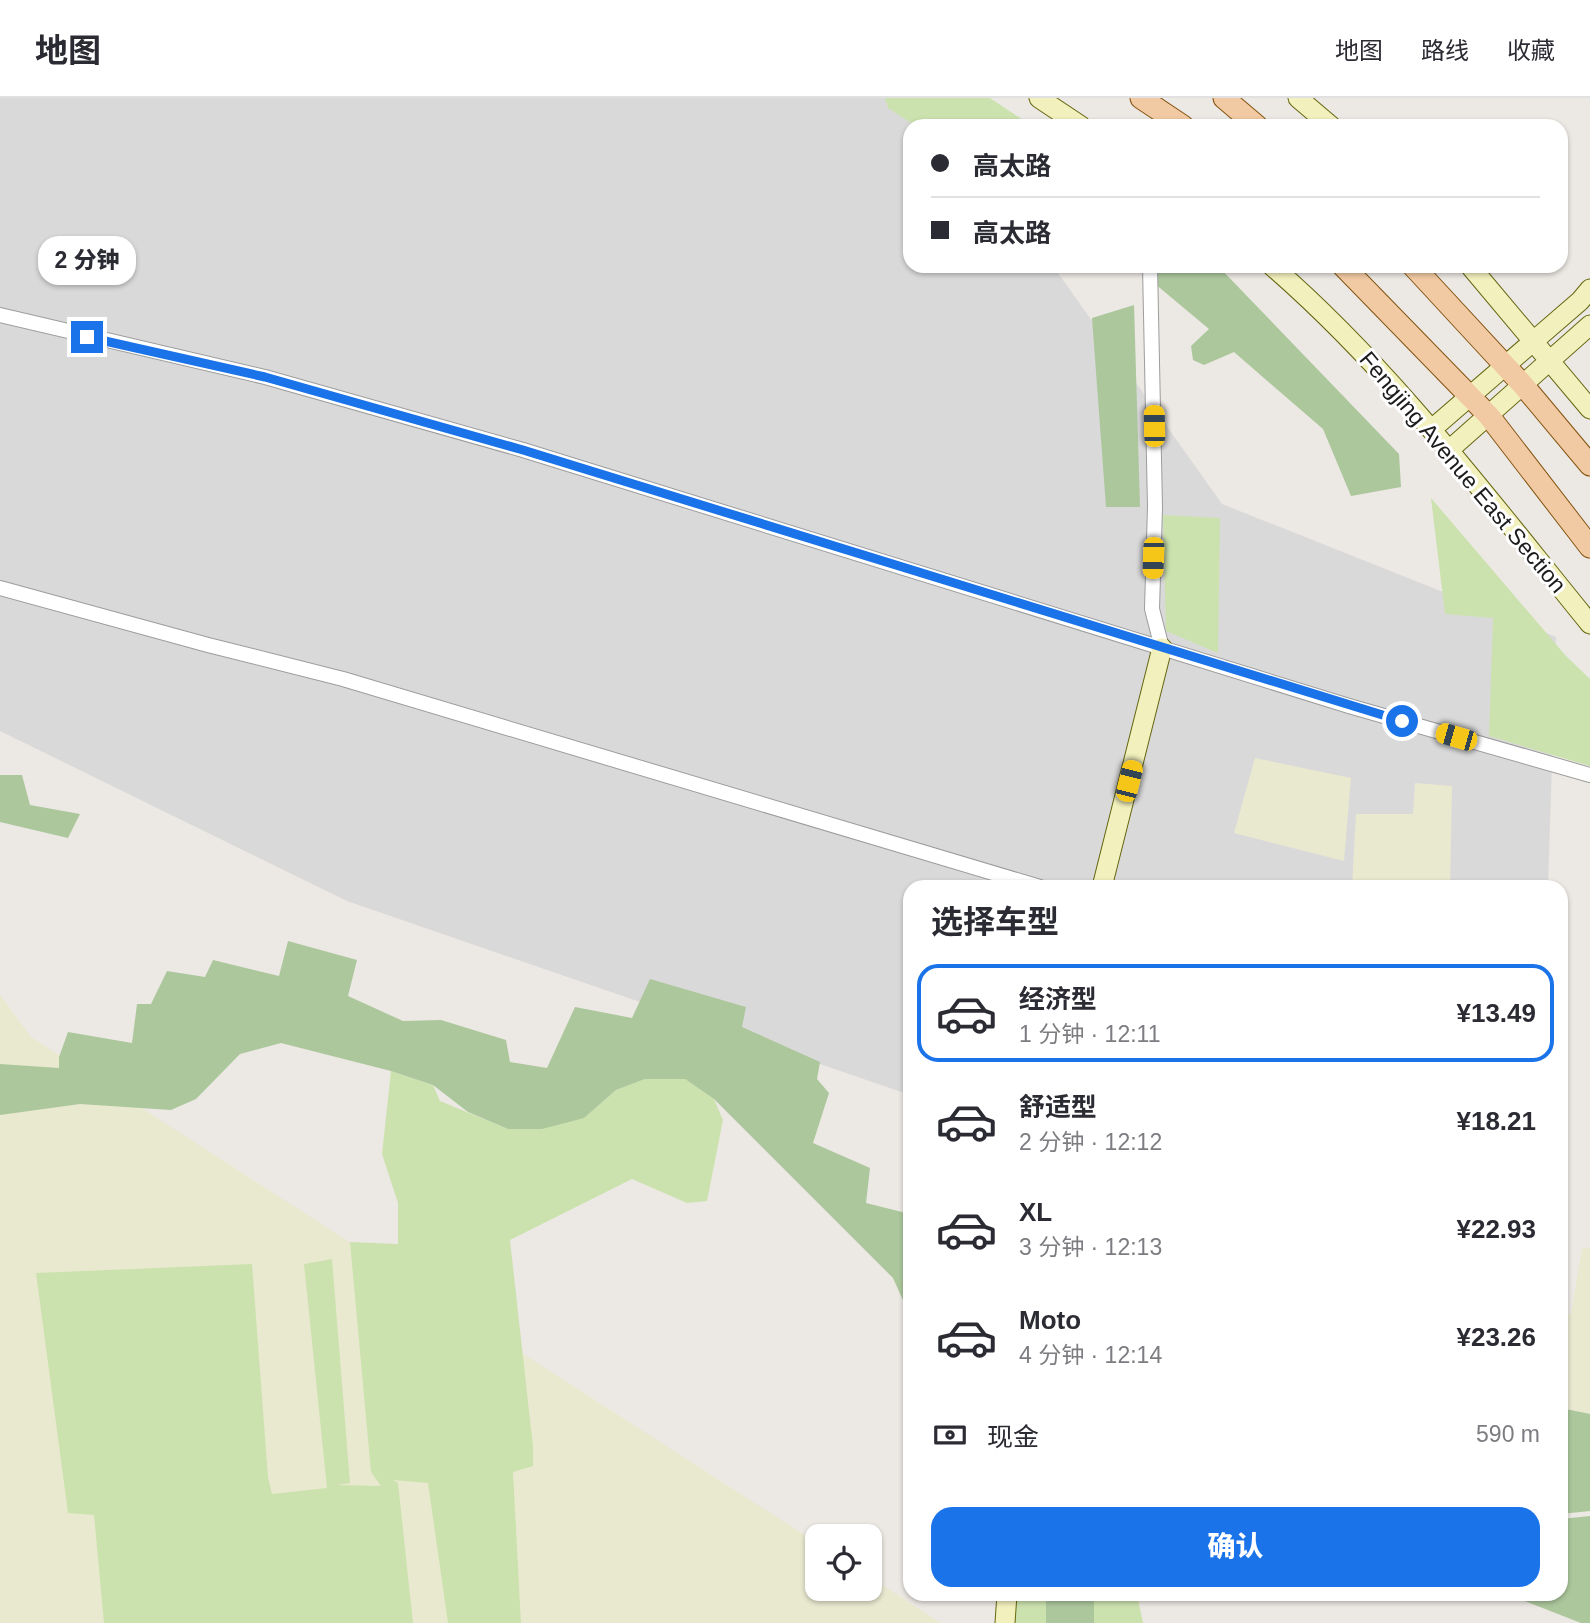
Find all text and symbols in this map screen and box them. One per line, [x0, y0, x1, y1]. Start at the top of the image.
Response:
text: 地图 [35, 32, 101, 69]
text: 地图 [1335, 37, 1383, 64]
text: 路线 [1421, 37, 1469, 64]
text: 收藏 [1507, 37, 1555, 64]
text: 高太路 [973, 151, 1051, 181]
text: 高太路 [973, 218, 1051, 248]
callout: 2 分钟 [38, 236, 136, 285]
text: 2 分钟 [54, 247, 120, 273]
route end [71, 321, 103, 353]
street label: Fengjing Avenue East Section [1355, 346, 1571, 598]
car [1144, 405, 1165, 447]
car [1142, 537, 1165, 579]
route start [1386, 705, 1418, 737]
car [1433, 721, 1480, 753]
car [1114, 758, 1145, 804]
text: 选择车型 [931, 904, 1059, 940]
icon: car [935, 982, 998, 1045]
text: 经济型 [1019, 984, 1097, 1014]
text: ¥13.49 [1456, 998, 1536, 1028]
text: 1 分钟 · 12:11 [1019, 1021, 1160, 1047]
icon: car [935, 1090, 998, 1153]
text: 舒适型 [1019, 1092, 1097, 1122]
text: ¥18.21 [1456, 1106, 1536, 1136]
text: 2 分钟 · 12:12 [1019, 1129, 1162, 1155]
text: XL [1019, 1197, 1052, 1227]
icon: car [935, 1198, 998, 1261]
text: ¥22.93 [1456, 1214, 1536, 1244]
text: 3 分钟 · 12:13 [1019, 1234, 1162, 1260]
text: Moto [1019, 1305, 1081, 1335]
icon: car [935, 1306, 998, 1369]
text: ¥23.26 [1456, 1322, 1536, 1352]
text: 4 分钟 · 12:14 [1019, 1342, 1162, 1368]
icon: cash [931, 1416, 969, 1454]
text: 590 m [1476, 1421, 1540, 1447]
text: 现金 [987, 1422, 1039, 1452]
button: 确认 [931, 1507, 1540, 1587]
map controls [805, 1524, 882, 1601]
button: locate [805, 1524, 882, 1601]

